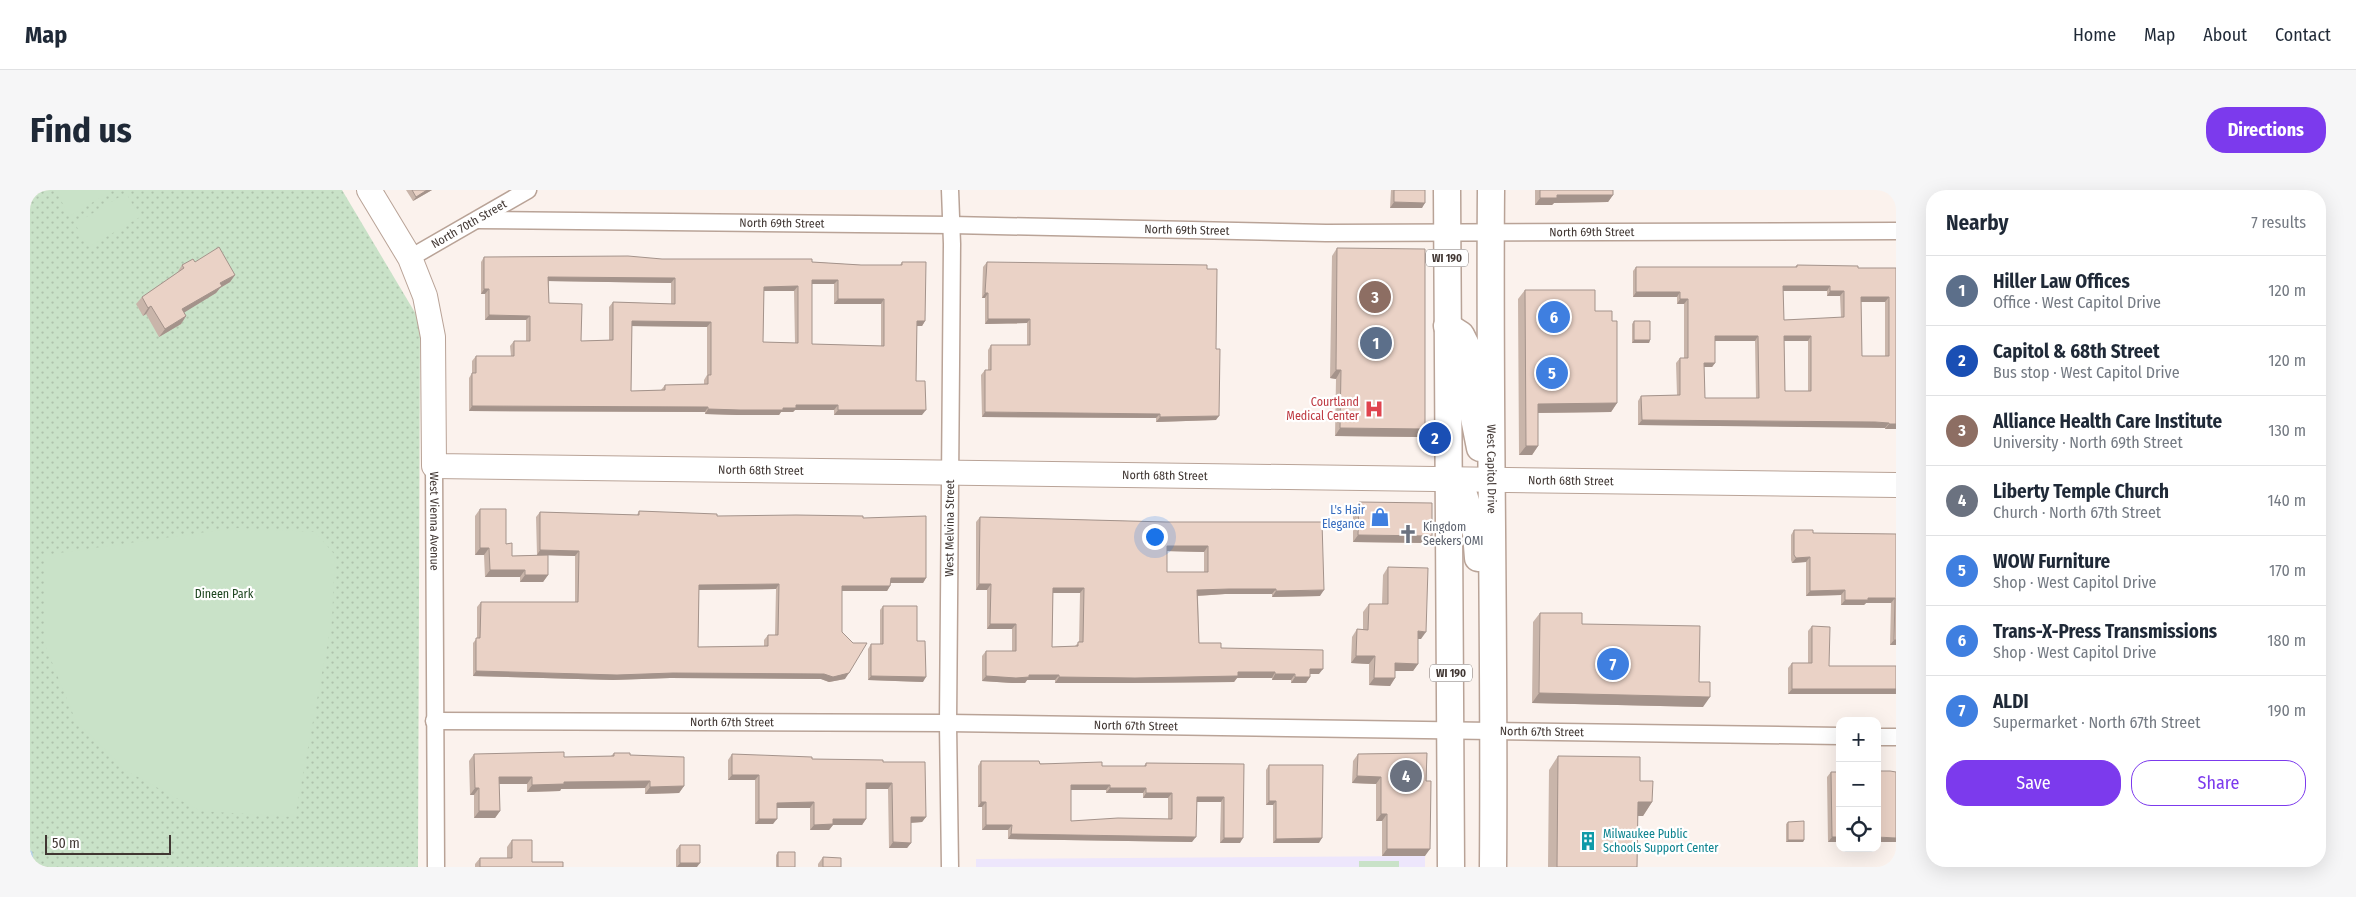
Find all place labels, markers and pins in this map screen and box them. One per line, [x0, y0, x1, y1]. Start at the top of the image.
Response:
pin: 3 [1359, 278, 1391, 316]
pin: 6 [1538, 298, 1570, 336]
pin: 1 [1360, 324, 1392, 362]
pin: 5 [1536, 354, 1568, 392]
place label: Courtland Medical Center [1286, 395, 1360, 423]
hospital icon: Courtland Medical Center [1363, 398, 1385, 420]
pin: 2 [1419, 419, 1451, 457]
place label: L's Hair Elegance [1322, 503, 1366, 531]
shop icon: L's Hair Elegance [1369, 506, 1391, 528]
place label: Kingdom Seekers OMI [1423, 520, 1483, 548]
church icon: Kingdom Seekers OMI [1397, 523, 1419, 545]
pin: 7 [1597, 645, 1629, 683]
pin: 4 [1390, 757, 1422, 795]
place label: Milwaukee Public Schools Support Center [1603, 827, 1719, 855]
building icon: Milwaukee Public Schools Support Center [1577, 830, 1599, 852]

